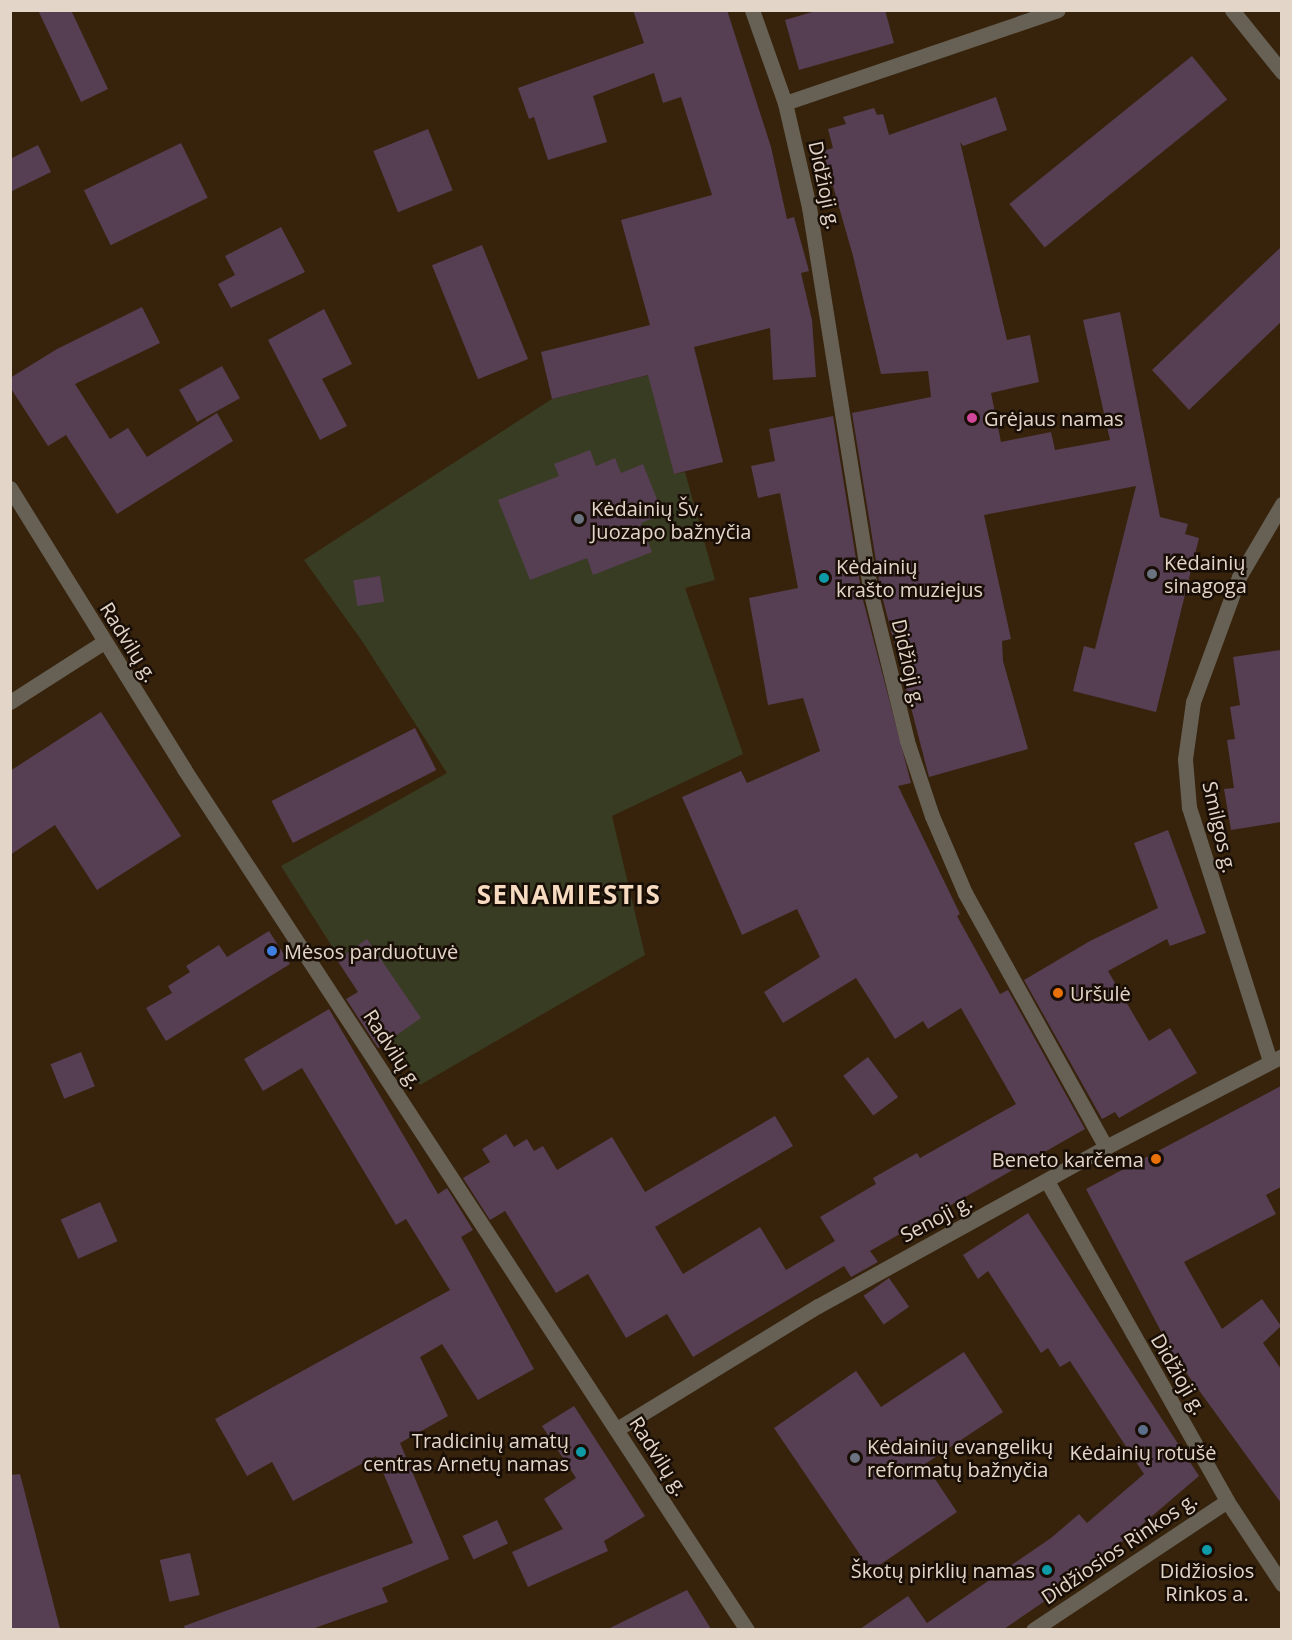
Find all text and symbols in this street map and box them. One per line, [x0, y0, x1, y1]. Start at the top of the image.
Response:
street label: Didžioji g. [804, 139, 846, 231]
place label: Grėjaus namas [984, 406, 1124, 430]
marker: Grėjaus namas [965, 411, 979, 425]
place label: Kėdainių Šv. Juozapo bažnyčia [591, 496, 751, 543]
marker: Kėdainių Šv. Juozapo bažnyčia [572, 512, 586, 526]
place label: Kėdainių sinagoga [1164, 550, 1247, 597]
place label: Kėdainių krašto muziejus [836, 554, 983, 601]
marker: Kėdainių sinagoga [1145, 567, 1159, 581]
marker: Kėdainių krašto muziejus [817, 571, 831, 585]
street label: Radvilų g. [95, 598, 163, 686]
street label: Didžioji g. [887, 617, 931, 709]
street label: Smilgos g. [1198, 779, 1242, 875]
district label: SENAMIESTIS [477, 879, 661, 911]
place label: Mėsos parduotuvė [284, 939, 458, 963]
marker: Mėsos parduotuvė [265, 944, 279, 958]
place label: Uršulė [1070, 981, 1131, 1005]
marker: Uršulė [1051, 986, 1065, 1000]
street label: Radvilų g. [359, 1005, 427, 1093]
place label: Beneto karčema [992, 1147, 1144, 1171]
marker: Beneto karčema [1149, 1152, 1163, 1166]
street label: Senoji g. [896, 1189, 976, 1247]
street label: Didžioji g. [1146, 1329, 1212, 1419]
street label: Radvilų g. [625, 1412, 693, 1500]
marker: Kėdainių rotušė [1136, 1423, 1150, 1437]
place label: Tradicinių amatų centras Arnetų namas [363, 1428, 569, 1475]
place label: Kėdainių evangelikų reformatų bažnyčia [867, 1434, 1053, 1481]
place label: Kėdainių rotušė [1069, 1440, 1217, 1464]
marker: Tradicinių amatų centras Arnetų namas [574, 1445, 588, 1459]
marker: Kėdainių evangelikų reformatų bažnyčia [848, 1451, 862, 1465]
street label: Didžiosios Rinkos g. [1037, 1487, 1201, 1609]
marker: Didžiosios Rinkos a. [1200, 1543, 1214, 1557]
place label: Škotų pirklių namas [851, 1558, 1035, 1582]
place label: Didžiosios Rinkos a. [1160, 1559, 1254, 1606]
marker: Škotų pirklių namas [1040, 1563, 1054, 1577]

